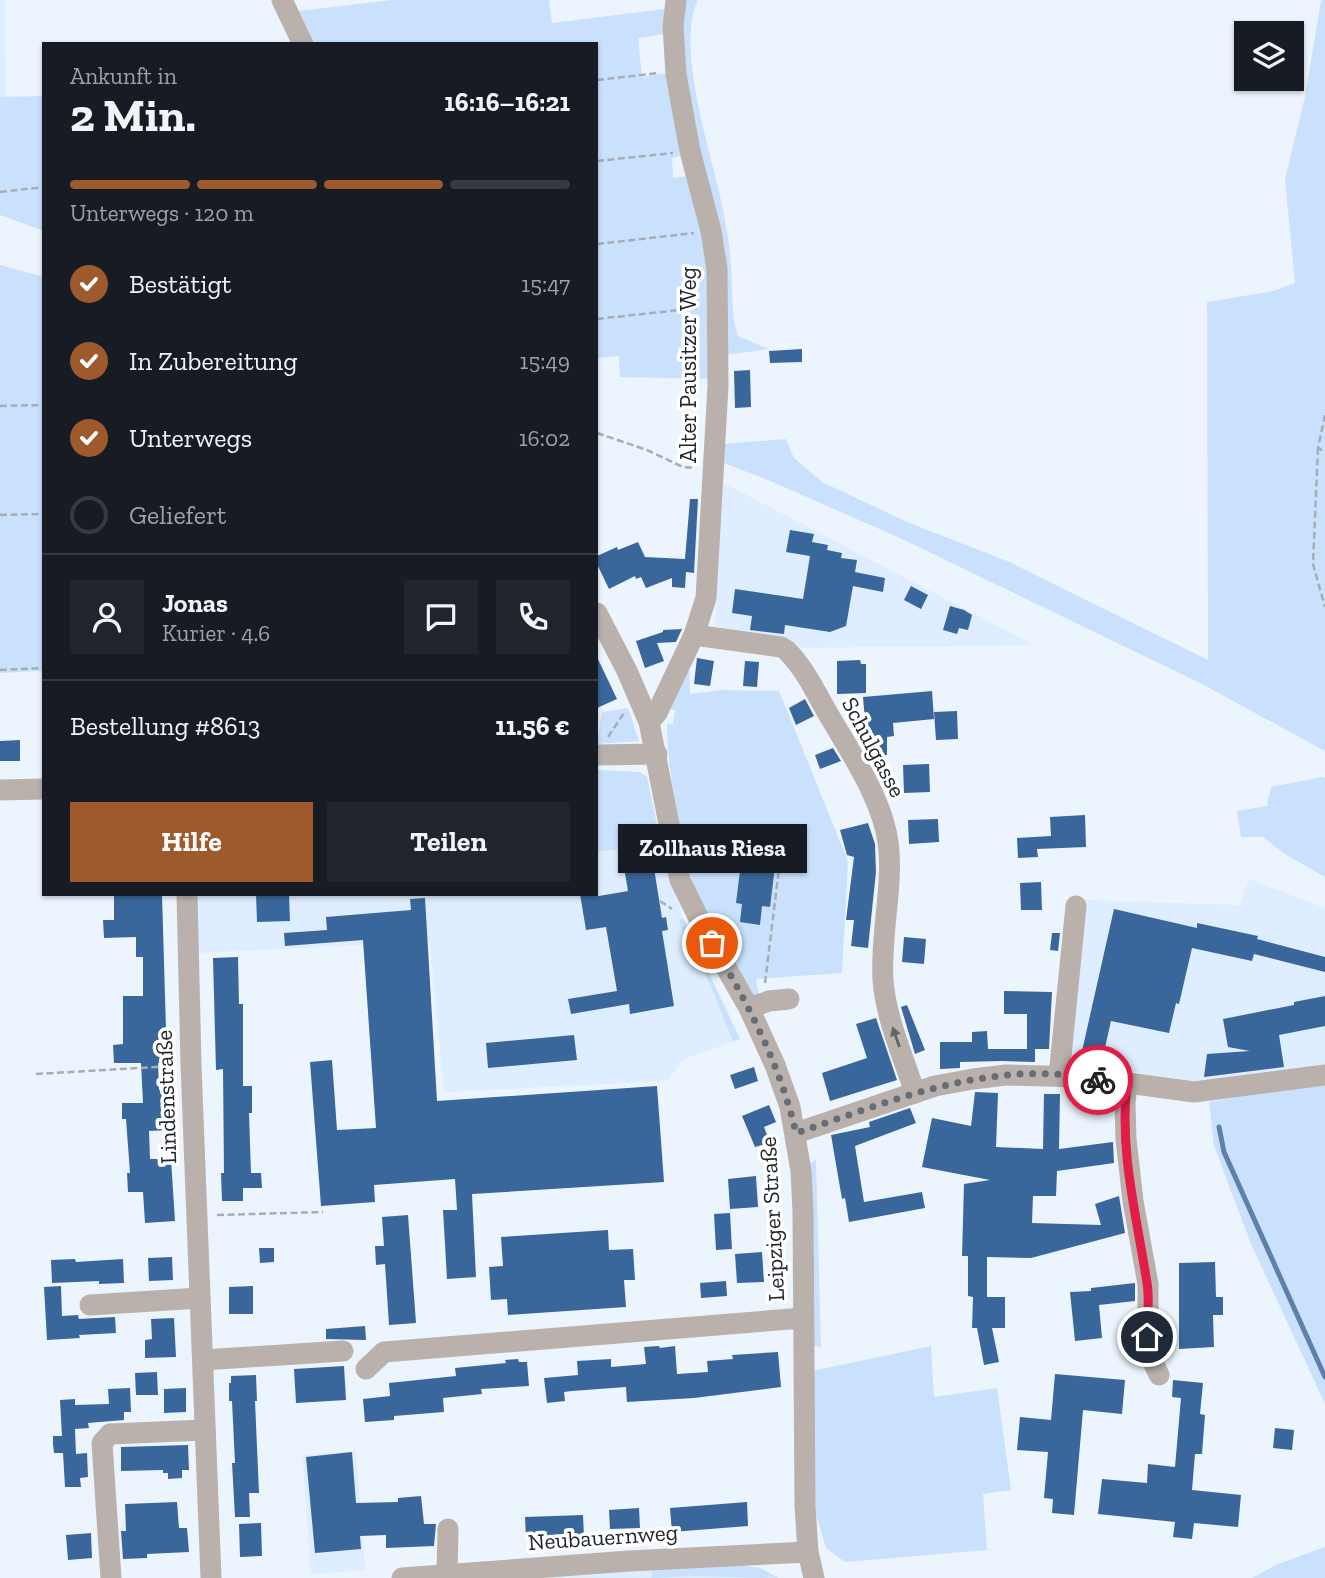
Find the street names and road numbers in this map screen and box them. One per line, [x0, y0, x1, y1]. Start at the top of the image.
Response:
street label: Alter Pausitzer Weg [674, 267, 702, 463]
street label: Schulgasse [836, 692, 912, 802]
street label: Lindenstraße [150, 1030, 182, 1164]
street label: Leipziger Straße [754, 1136, 790, 1302]
street label: Neubauernweg [527, 1518, 679, 1556]

